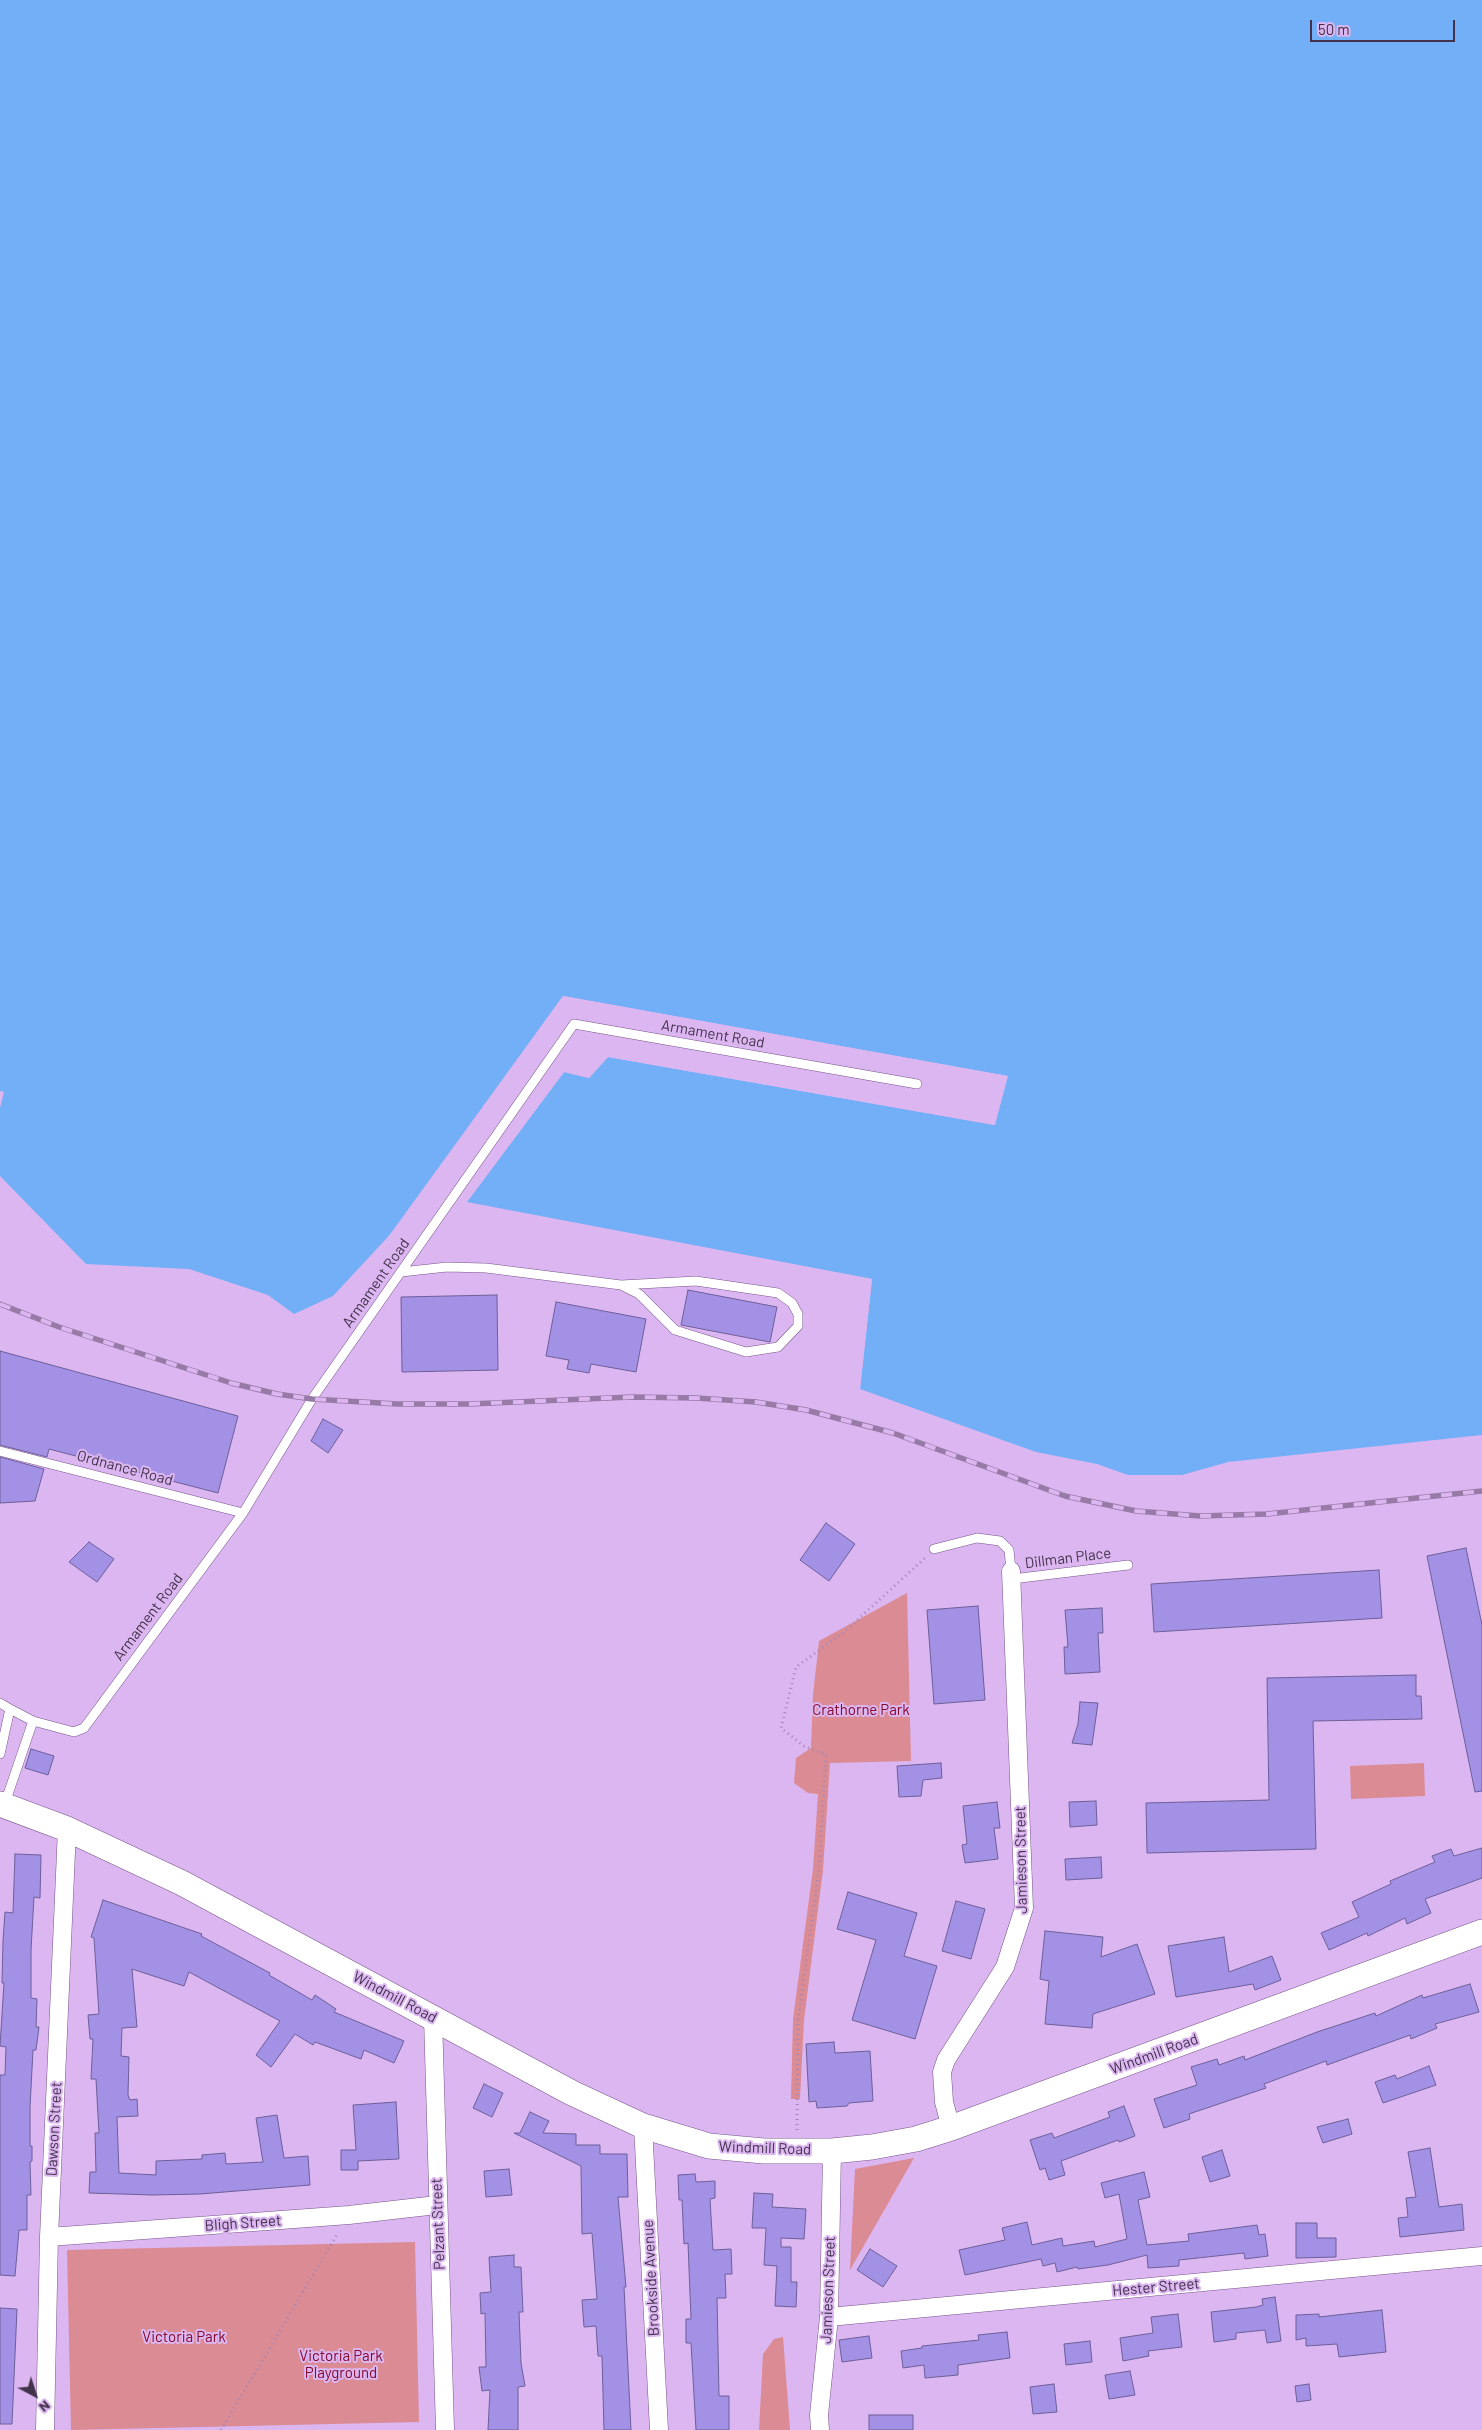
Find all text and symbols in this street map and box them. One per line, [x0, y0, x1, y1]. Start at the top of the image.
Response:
scale bar [1312, 10, 1457, 42]
text: 50 m [1318, 20, 1350, 38]
street label: Armament Road [660, 1016, 766, 1052]
street label: Armament Road [339, 1235, 413, 1331]
street label: Ordnance Road [75, 1447, 175, 1489]
street label: Dillman Place [1024, 1544, 1112, 1572]
street label: Armament Road [109, 1570, 187, 1664]
park label: Crathorne Park [812, 1701, 910, 1719]
street label: Jamieson Street [1011, 1806, 1031, 1914]
street label: Windmill Road [350, 1967, 440, 2027]
street label: Windmill Road [1107, 2030, 1201, 2078]
street label: Dawson Street [43, 2081, 65, 2177]
street label: Windmill Road [718, 2137, 812, 2159]
street label: Pelzant Street [427, 2178, 449, 2270]
street label: Bligh Street [204, 2211, 282, 2235]
street label: Brookside Avenue [639, 2219, 663, 2337]
street label: Jamieson Street [817, 2236, 839, 2344]
street label: Hester Street [1112, 2274, 1200, 2300]
park label: Victoria Park [142, 2328, 226, 2346]
park label: Victoria Park Playground [299, 2347, 383, 2382]
north arrow [10, 2370, 60, 2420]
text: N [36, 2397, 54, 2416]

